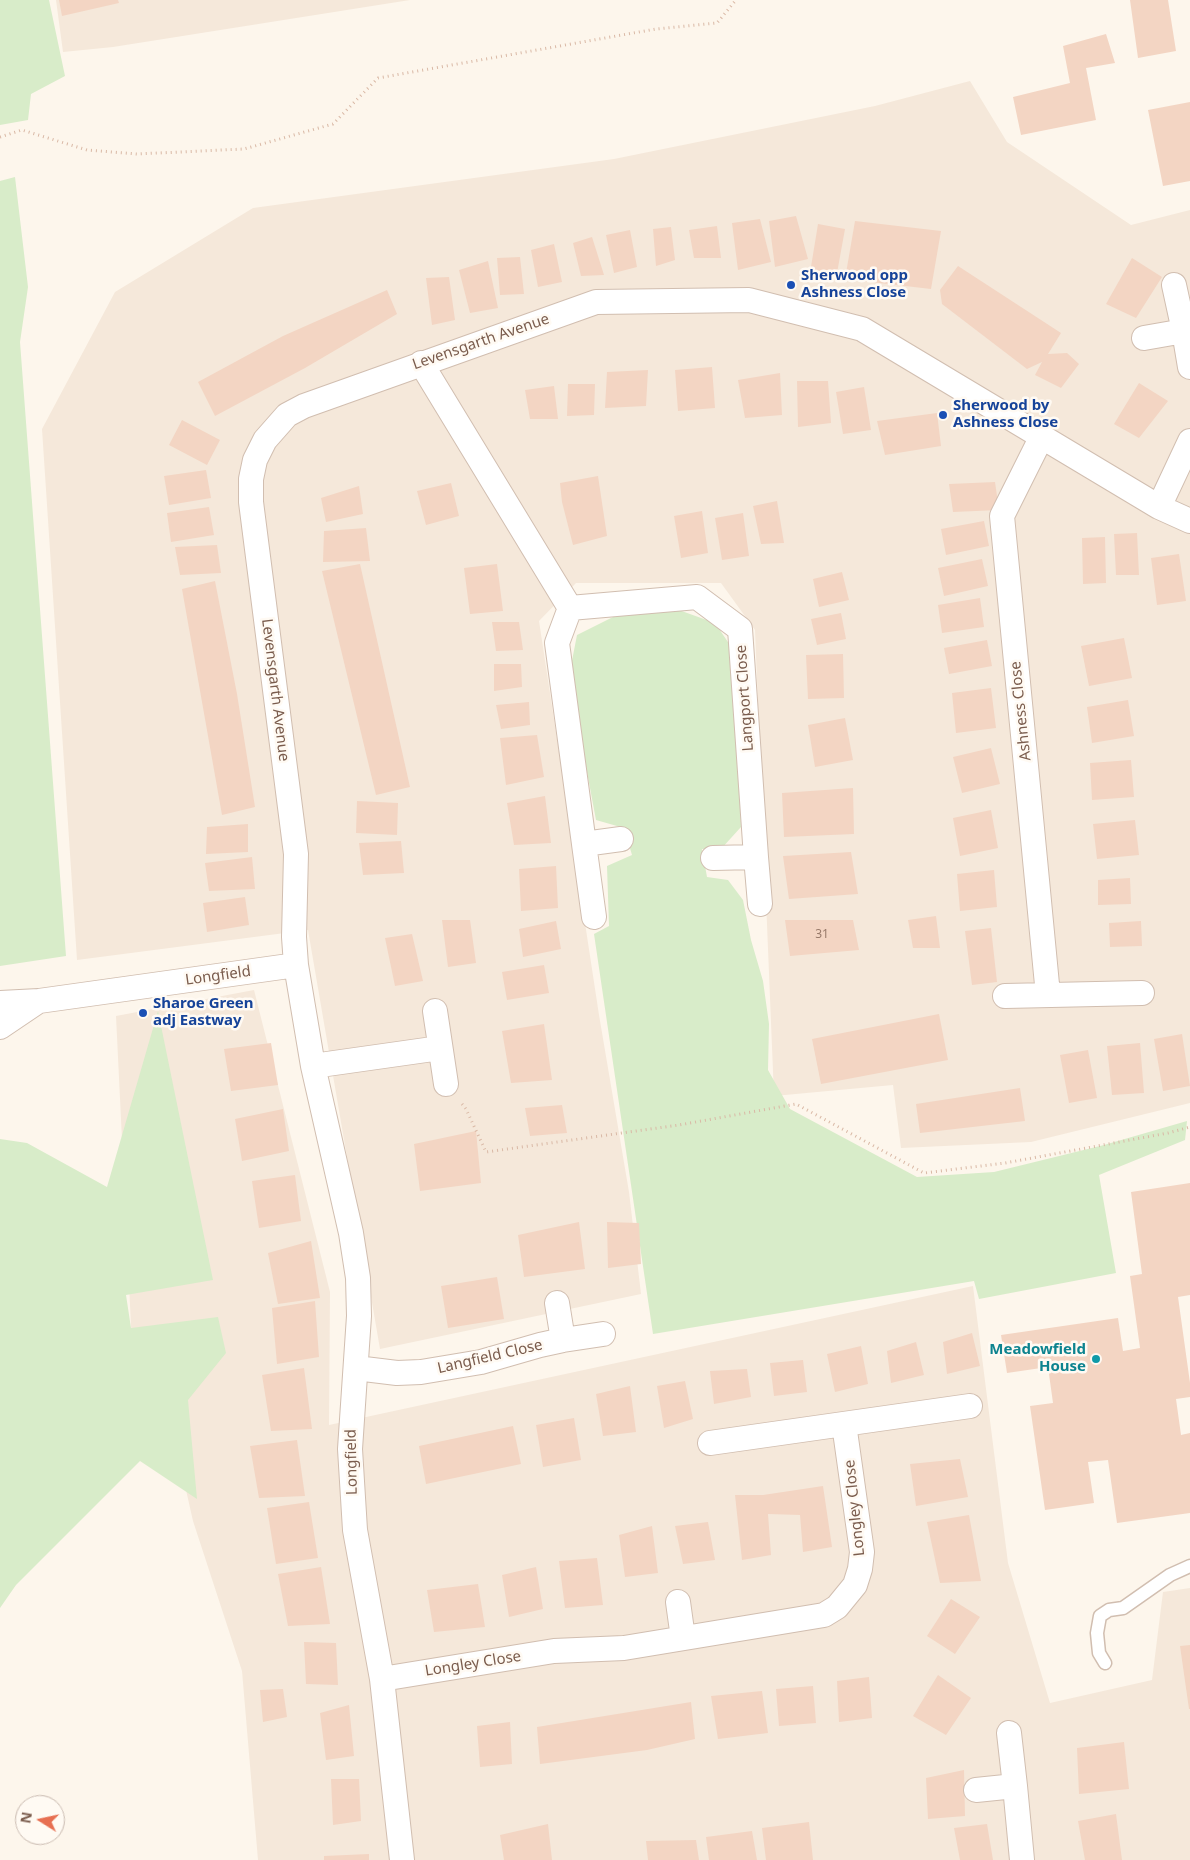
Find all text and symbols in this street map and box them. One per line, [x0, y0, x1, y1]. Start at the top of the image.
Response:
place label: Sherwood opp Ashness Close [801, 267, 908, 302]
marker: Sherwood opp Ashness Close [785, 279, 797, 291]
street label: Levensgarth Avenue [410, 310, 552, 374]
place label: Sherwood by Ashness Close [953, 397, 1058, 432]
marker: Sherwood by Ashness Close [937, 409, 949, 421]
street label: Levensgarth Avenue [257, 618, 293, 762]
street label: Langport Close [732, 644, 758, 752]
street label: Ashness Close [1007, 660, 1035, 762]
house number: 31 [815, 928, 829, 942]
street label: Longfield [184, 962, 252, 990]
place label: Sharoe Green adj Eastway [153, 995, 254, 1030]
marker: Sharoe Green adj Eastway [137, 1007, 149, 1019]
street label: Langfield Close [436, 1336, 544, 1378]
place label: Meadowfield House [989, 1341, 1086, 1376]
marker: Meadowfield House [1090, 1353, 1102, 1365]
street label: Longfield [342, 1429, 362, 1495]
street label: Longley Close [841, 1459, 869, 1557]
street label: Longley Close [424, 1648, 522, 1680]
north arrow [15, 1795, 65, 1845]
text: N [15, 1810, 36, 1825]

